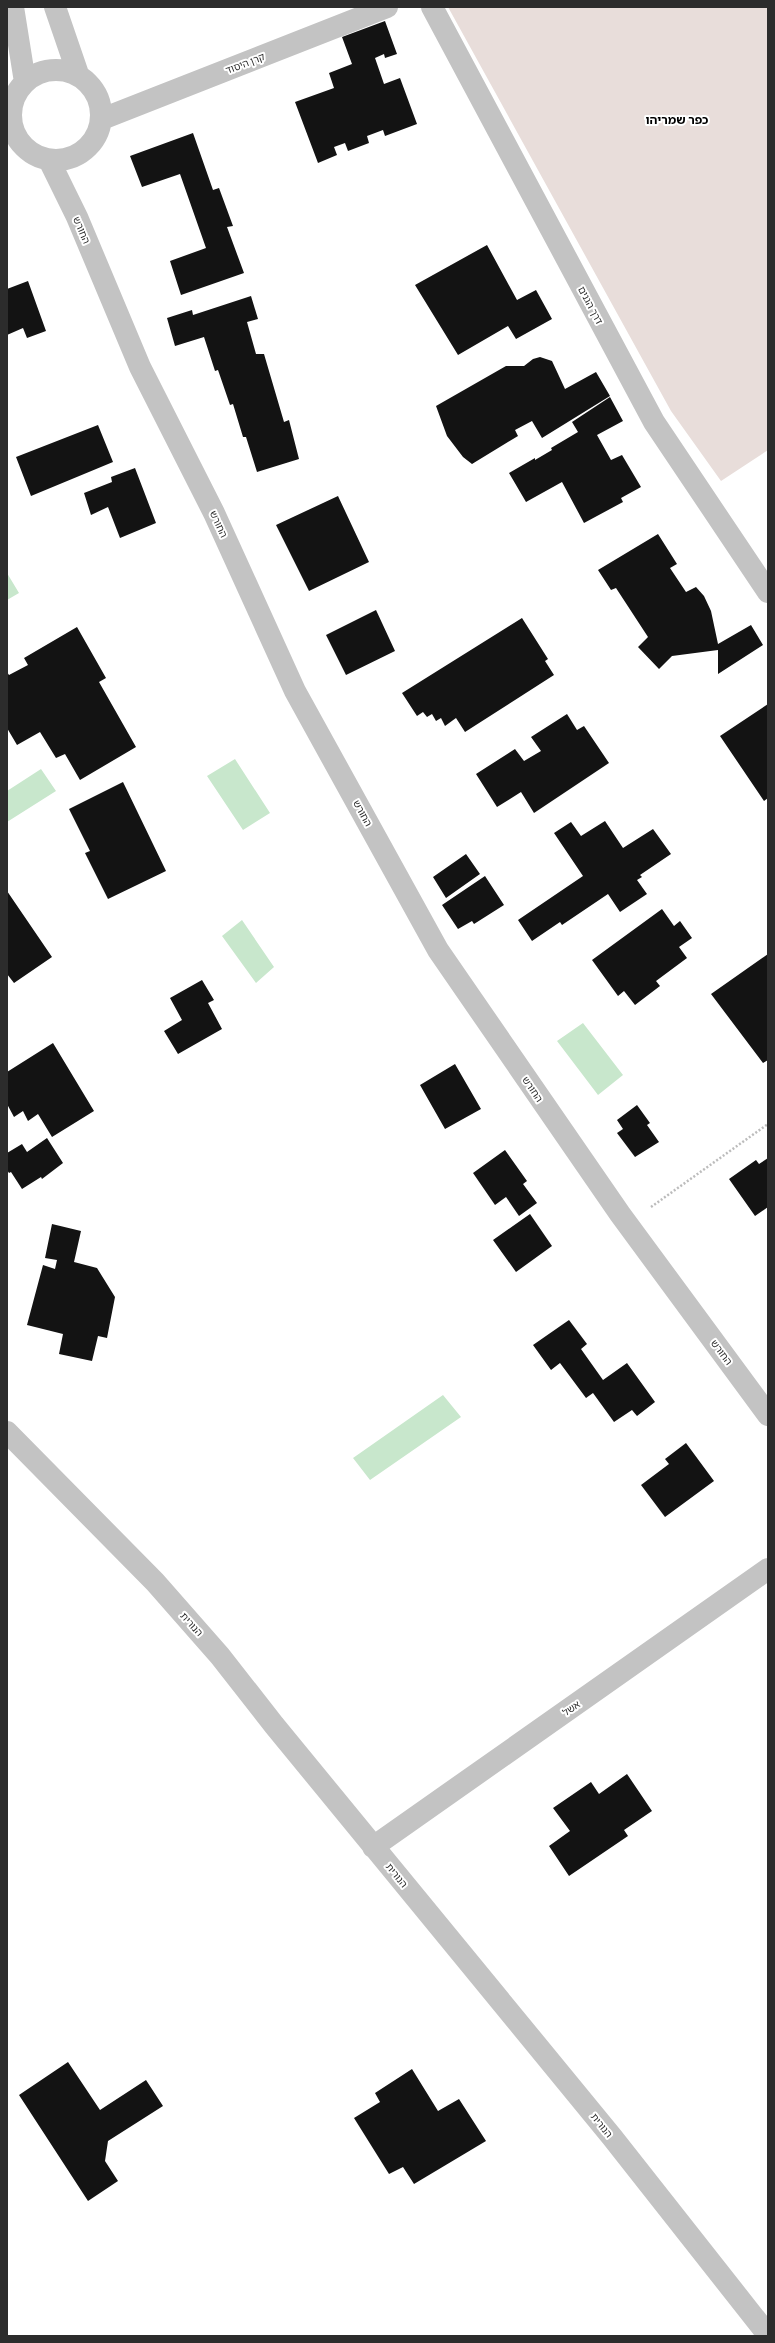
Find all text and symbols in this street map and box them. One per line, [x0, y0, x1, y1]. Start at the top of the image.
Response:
street label: קרן היסוד [224, 50, 267, 77]
district label: כפר שמריהו [646, 112, 708, 128]
street label: החורש [70, 215, 93, 246]
street label: דרך הגנים [575, 284, 606, 327]
street label: החורש [207, 509, 230, 540]
street label: החורש [350, 798, 375, 829]
street label: החורש [519, 1074, 546, 1105]
street label: החורש [708, 1337, 735, 1368]
street label: הנורית [177, 1610, 206, 1639]
street label: אשל [560, 1698, 583, 1719]
street label: הנורית [383, 1860, 410, 1890]
street label: הנורית [588, 2110, 615, 2140]

